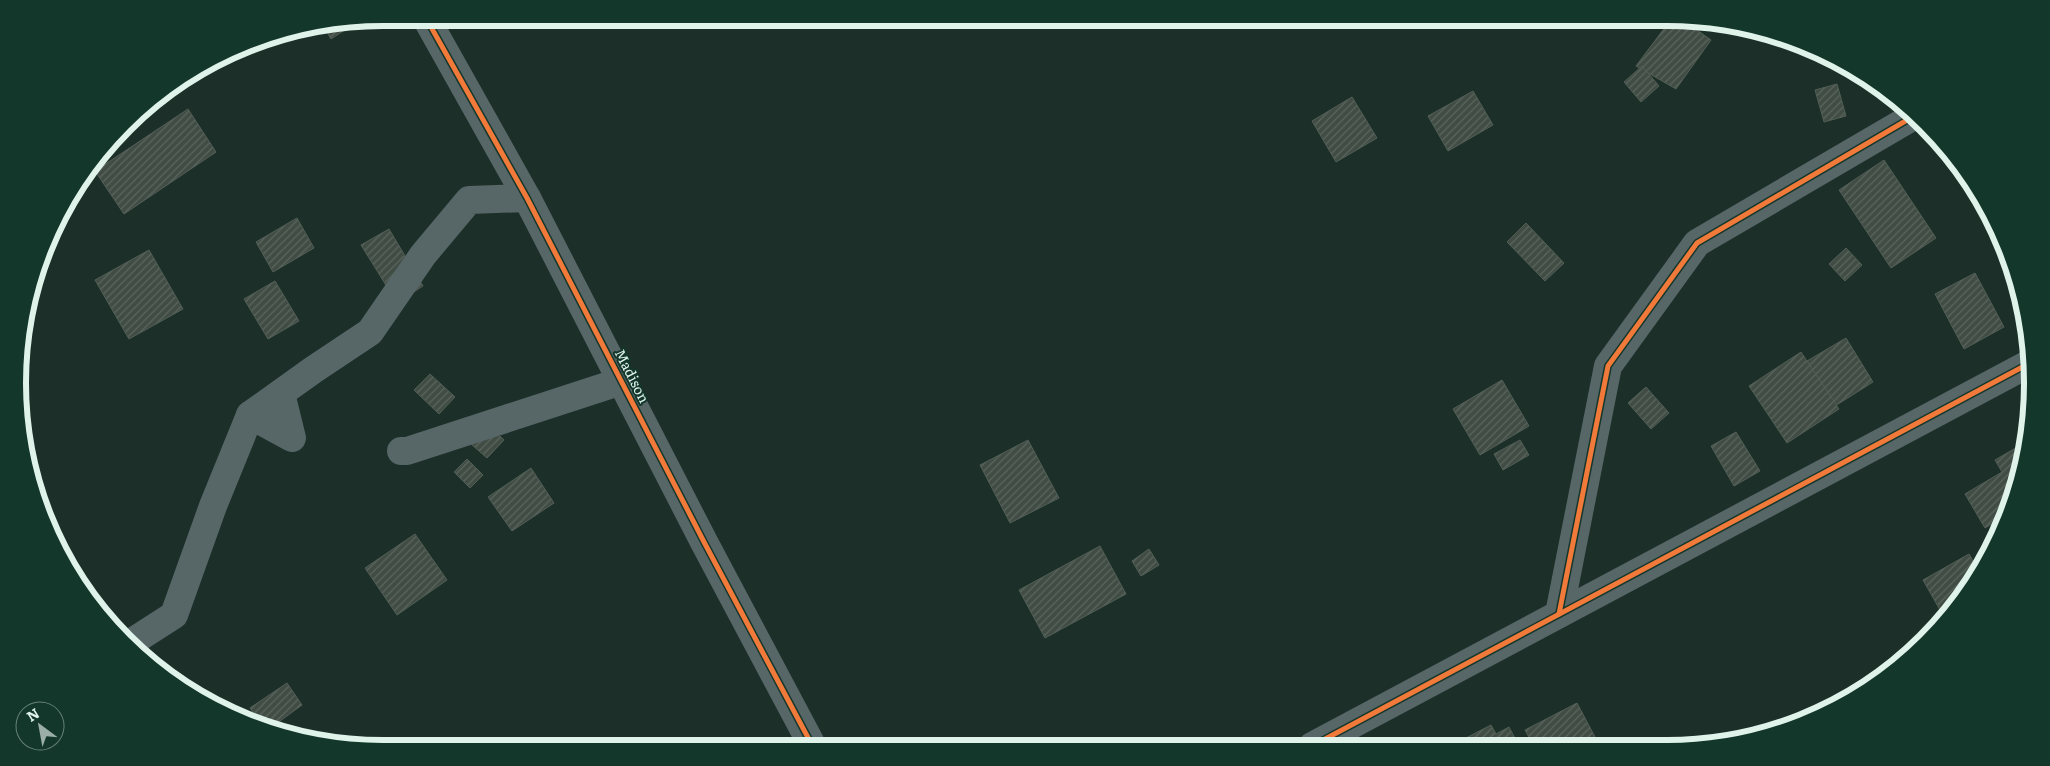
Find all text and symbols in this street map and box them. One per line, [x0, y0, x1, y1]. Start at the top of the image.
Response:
street label: Madison [611, 345, 655, 406]
north arrow [15, 701, 65, 751]
text: N [22, 702, 43, 726]

